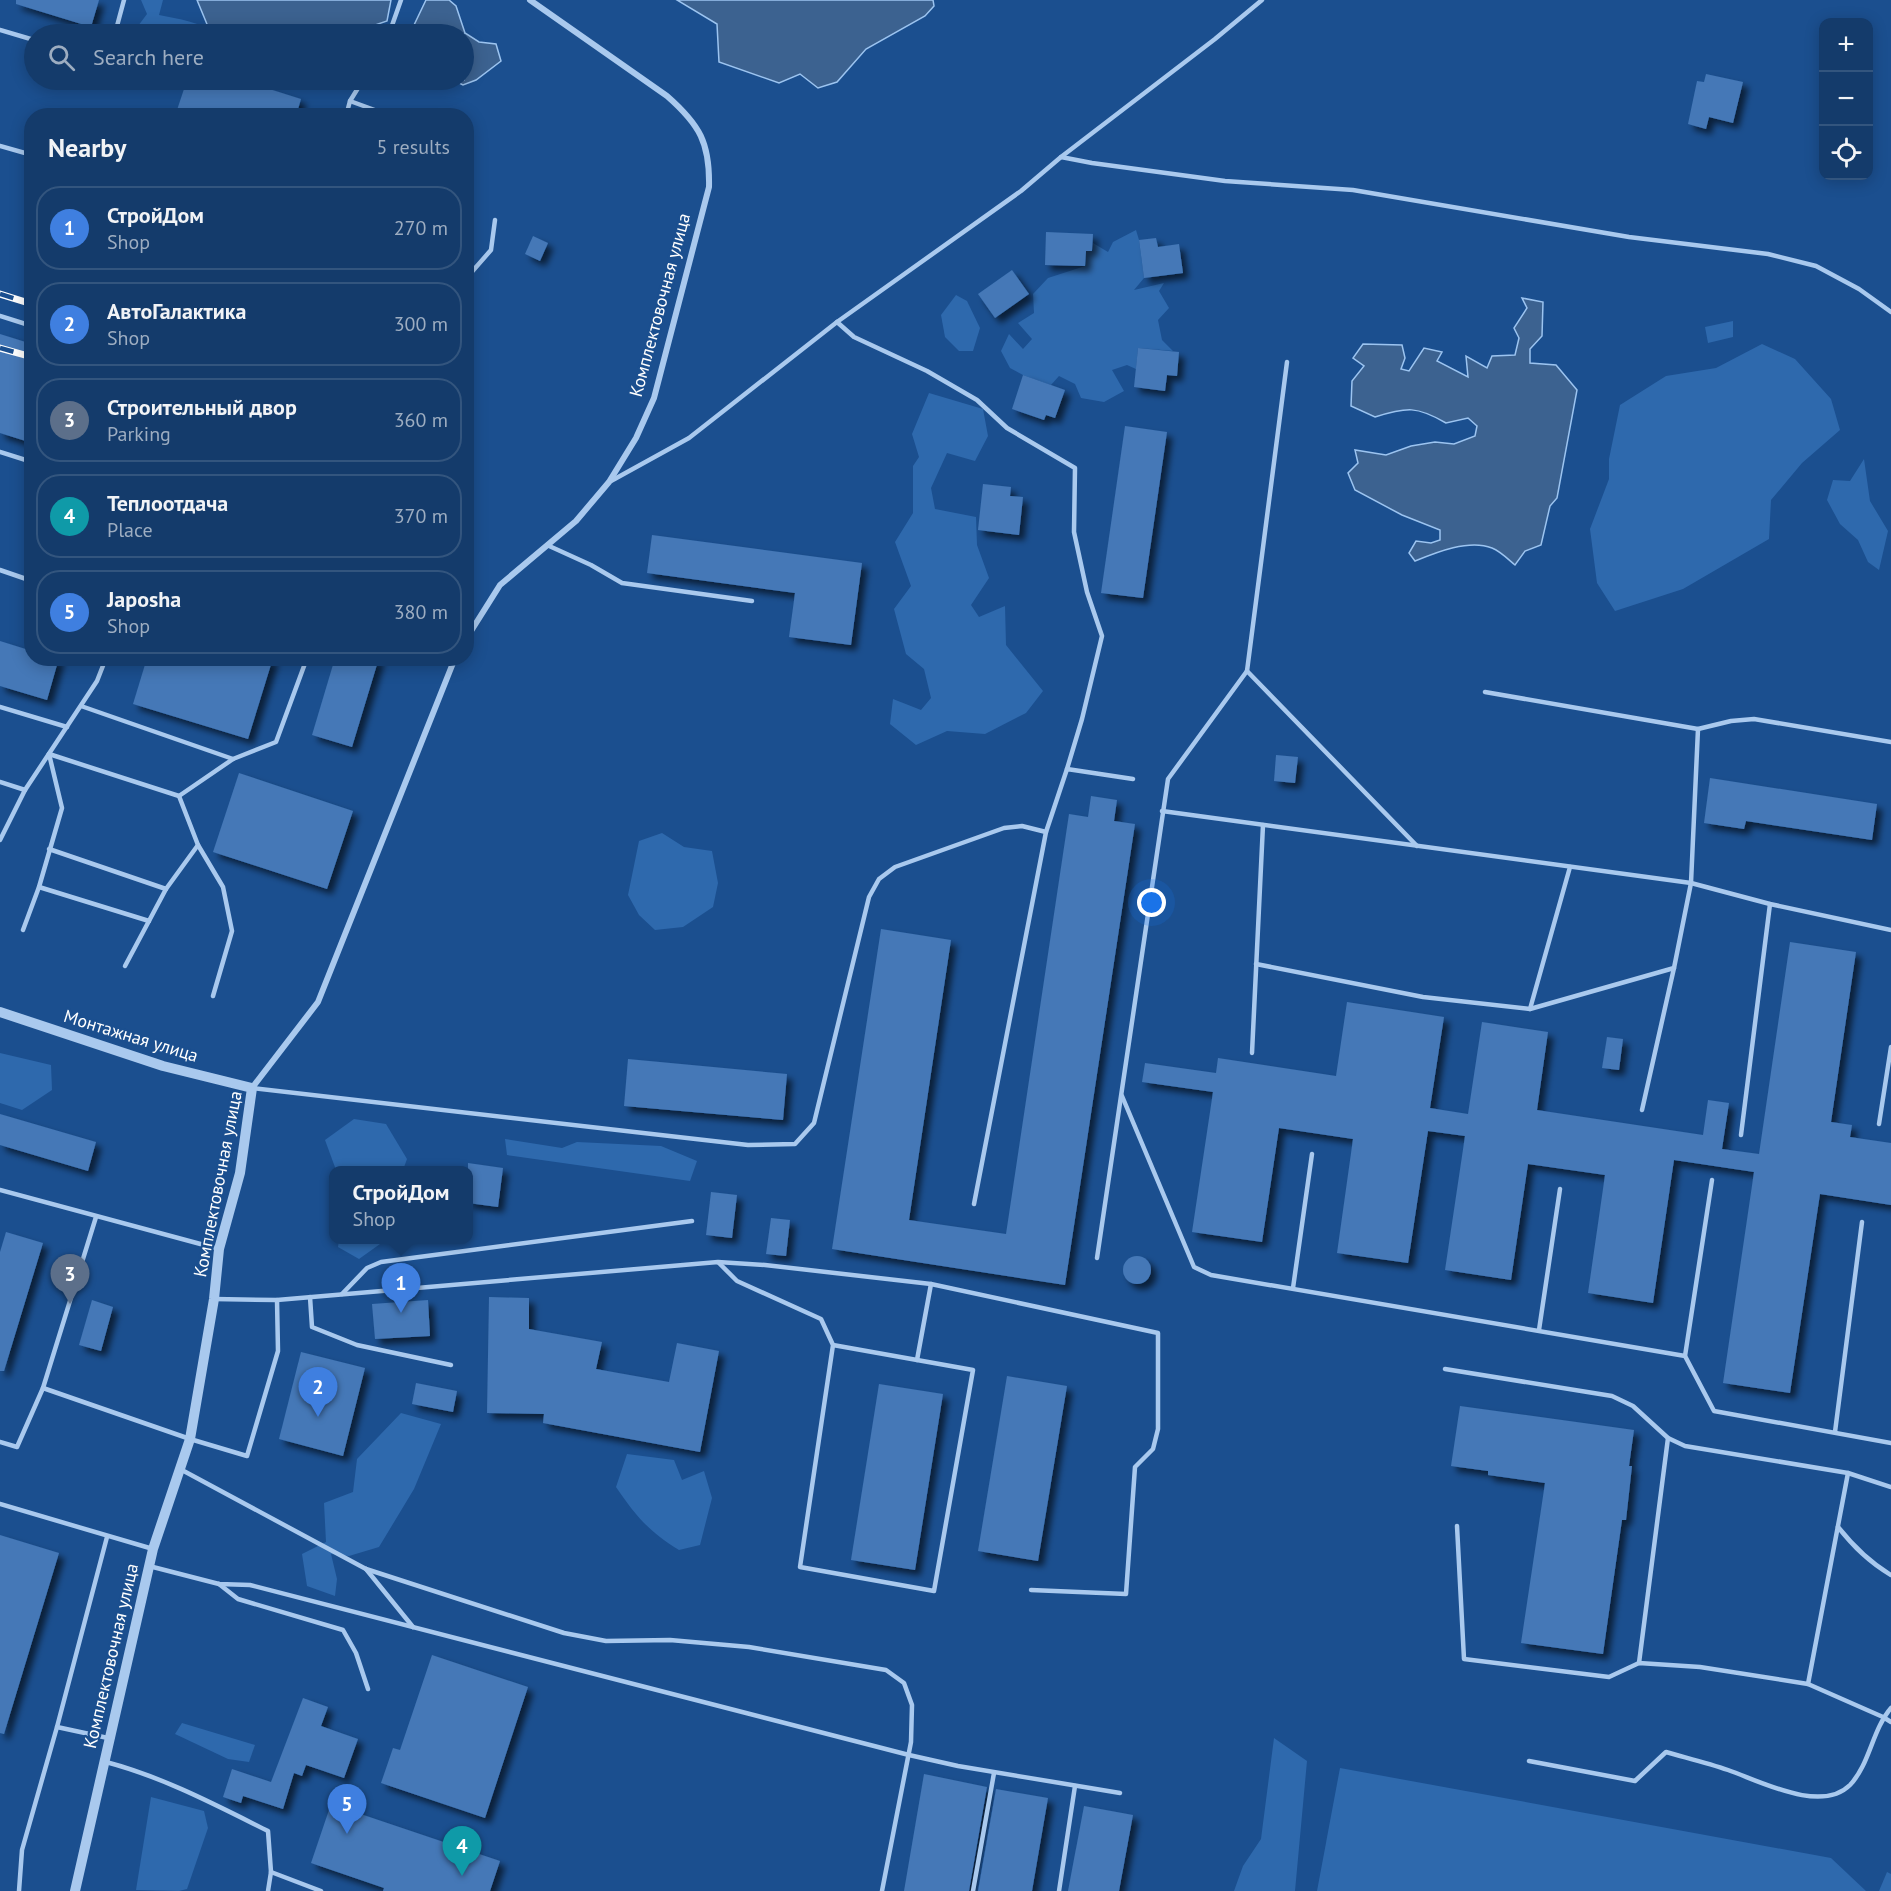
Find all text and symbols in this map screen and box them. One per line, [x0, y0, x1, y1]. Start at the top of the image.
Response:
map controls [1819, 18, 1873, 180]
button: + [1819, 18, 1873, 72]
search box [24, 24, 474, 90]
icon: search [45, 41, 78, 74]
text: Search here [93, 43, 204, 71]
button: − [1819, 72, 1873, 126]
button: locate [1819, 126, 1873, 180]
text: Nearby [48, 131, 126, 164]
text: 5 results [377, 134, 450, 160]
text: СтройДом [107, 201, 204, 229]
street label: Комплектовочная улица [624, 210, 695, 399]
text: 1 [64, 215, 75, 241]
text: 270 m [394, 215, 448, 241]
text: Shop [107, 229, 150, 255]
text: АвтоГалактика [107, 297, 246, 325]
text: 2 [64, 311, 75, 337]
text: 300 m [394, 311, 448, 337]
text: Shop [107, 325, 150, 351]
text: Строительный двор [107, 393, 297, 421]
text: 3 [64, 407, 75, 433]
text: 360 m [394, 407, 448, 433]
text: Parking [107, 421, 171, 447]
text: Теплоотдача [107, 489, 228, 517]
text: 4 [64, 503, 75, 529]
text: 370 m [394, 503, 448, 529]
text: Place [107, 517, 153, 543]
text: Japosha [107, 585, 181, 613]
text: 5 [64, 599, 75, 625]
text: 380 m [394, 599, 448, 625]
text: Shop [107, 613, 150, 639]
your location [1137, 888, 1166, 917]
street label: Монтажная улица [61, 1004, 201, 1067]
street label: Комплектовочная улица [188, 1089, 247, 1279]
popup [329, 1166, 473, 1244]
text: СтройДом [353, 1178, 449, 1206]
text: Shop [353, 1206, 396, 1232]
pin: 3 [50, 1254, 90, 1304]
pin: 1 [382, 1264, 420, 1313]
pin: 2 [298, 1368, 338, 1417]
street label: Комплектовочная улица [78, 1561, 143, 1751]
pin: 5 [328, 1784, 366, 1834]
pin: 4 [442, 1826, 482, 1876]

